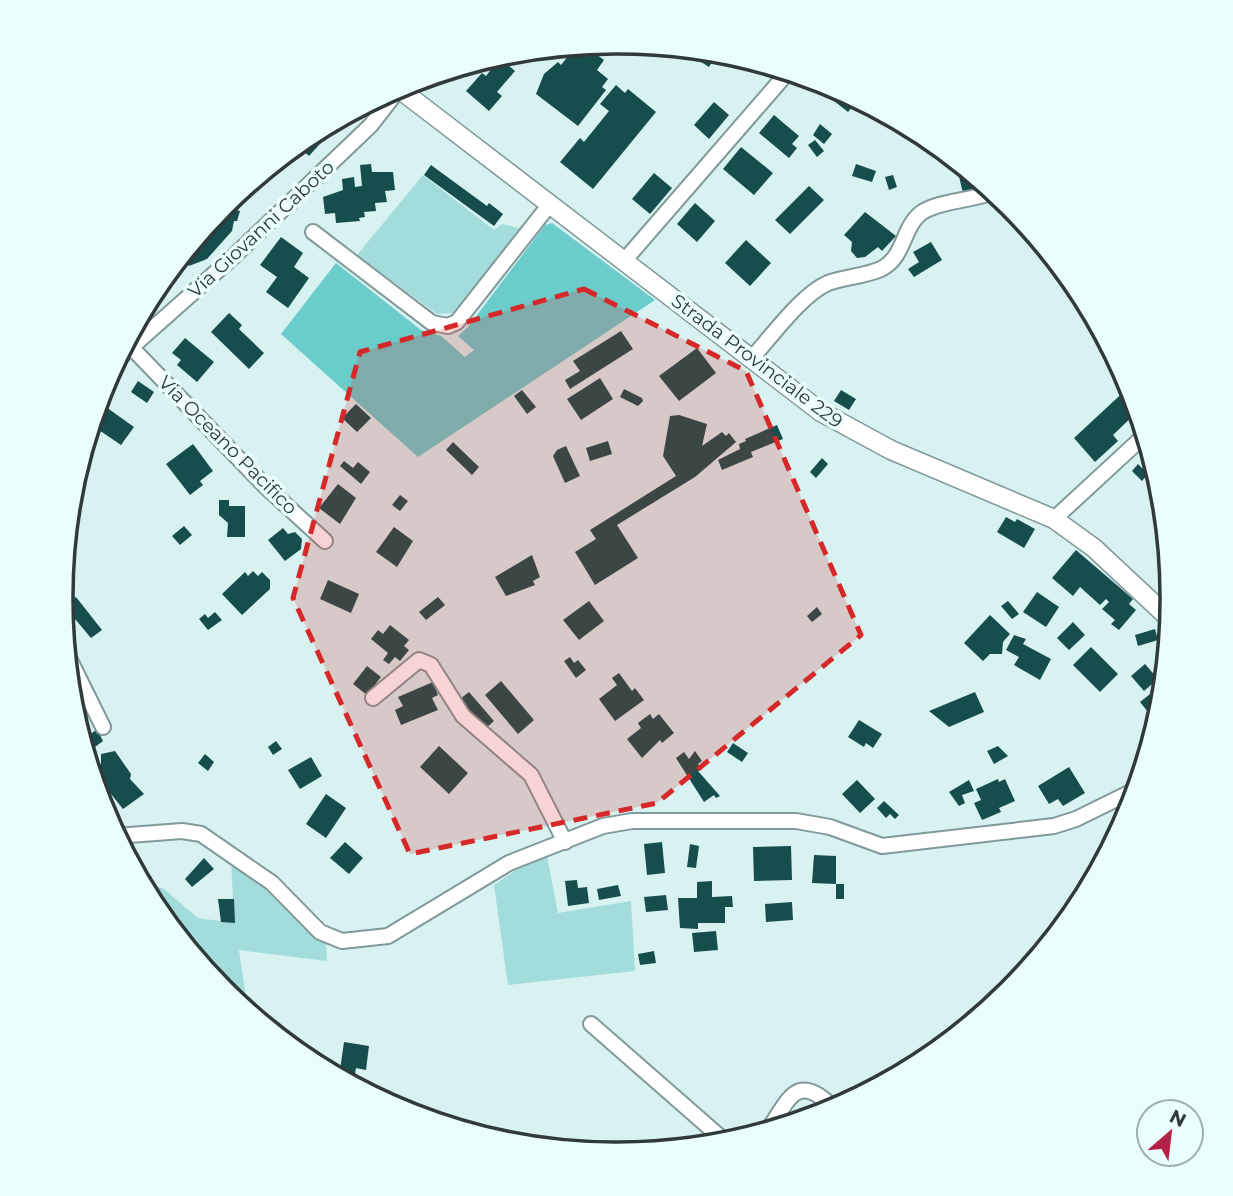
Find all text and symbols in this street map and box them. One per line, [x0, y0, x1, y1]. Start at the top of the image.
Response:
street label: Via Giovanni Caboto [183, 155, 339, 303]
street label: Strada Provinciale 229 [667, 289, 847, 433]
street label: Via Oceano Pacifico [154, 371, 302, 519]
north arrow [1135, 1098, 1205, 1168]
text: N [1166, 1105, 1190, 1132]

